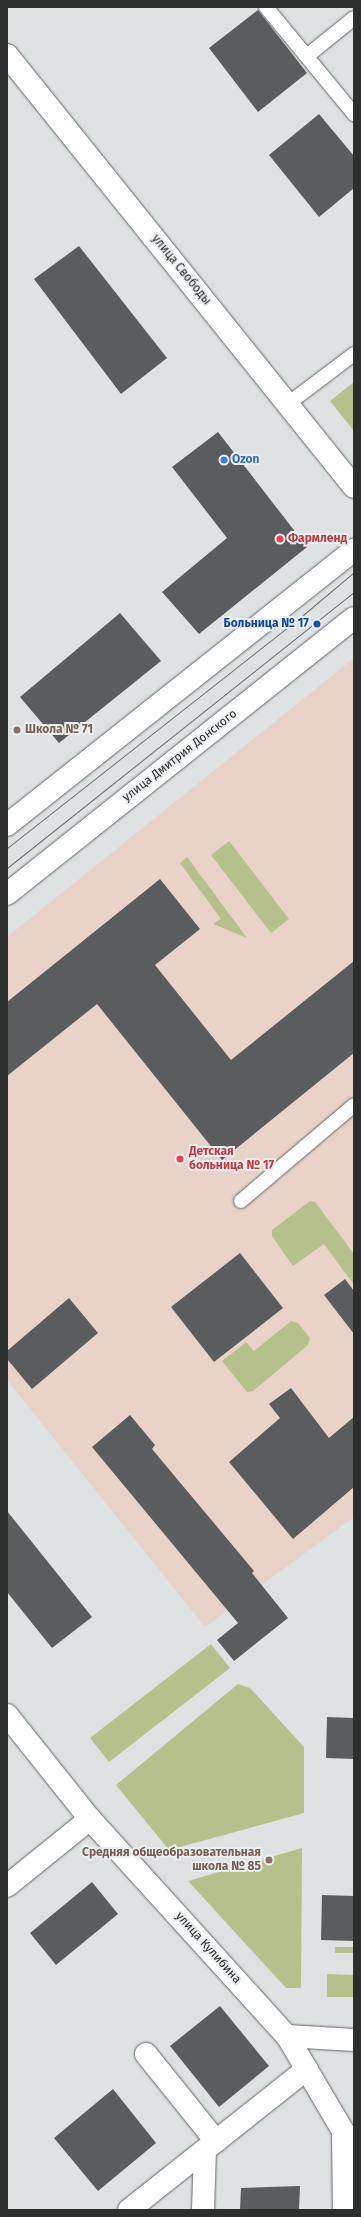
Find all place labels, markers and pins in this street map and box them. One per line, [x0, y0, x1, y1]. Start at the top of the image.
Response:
place label: Ozon [232, 453, 260, 467]
marker: Ozon [219, 455, 229, 465]
place label: Фармленд [288, 532, 347, 546]
marker: Фармленд [275, 534, 285, 544]
place label: Больница № 17 [224, 617, 309, 631]
marker: Больница № 17 [312, 619, 322, 629]
place label: Школа № 71 [25, 723, 93, 737]
marker: Школа № 71 [12, 725, 22, 735]
place label: Детская больница № 17 [189, 1145, 274, 1173]
marker: Детская больница № 17 [174, 1153, 186, 1165]
place label: Средняя общеобразовательная школа № 85 [82, 1846, 261, 1874]
marker: Средняя общеобразовательная школа № 85 [264, 1855, 274, 1865]

